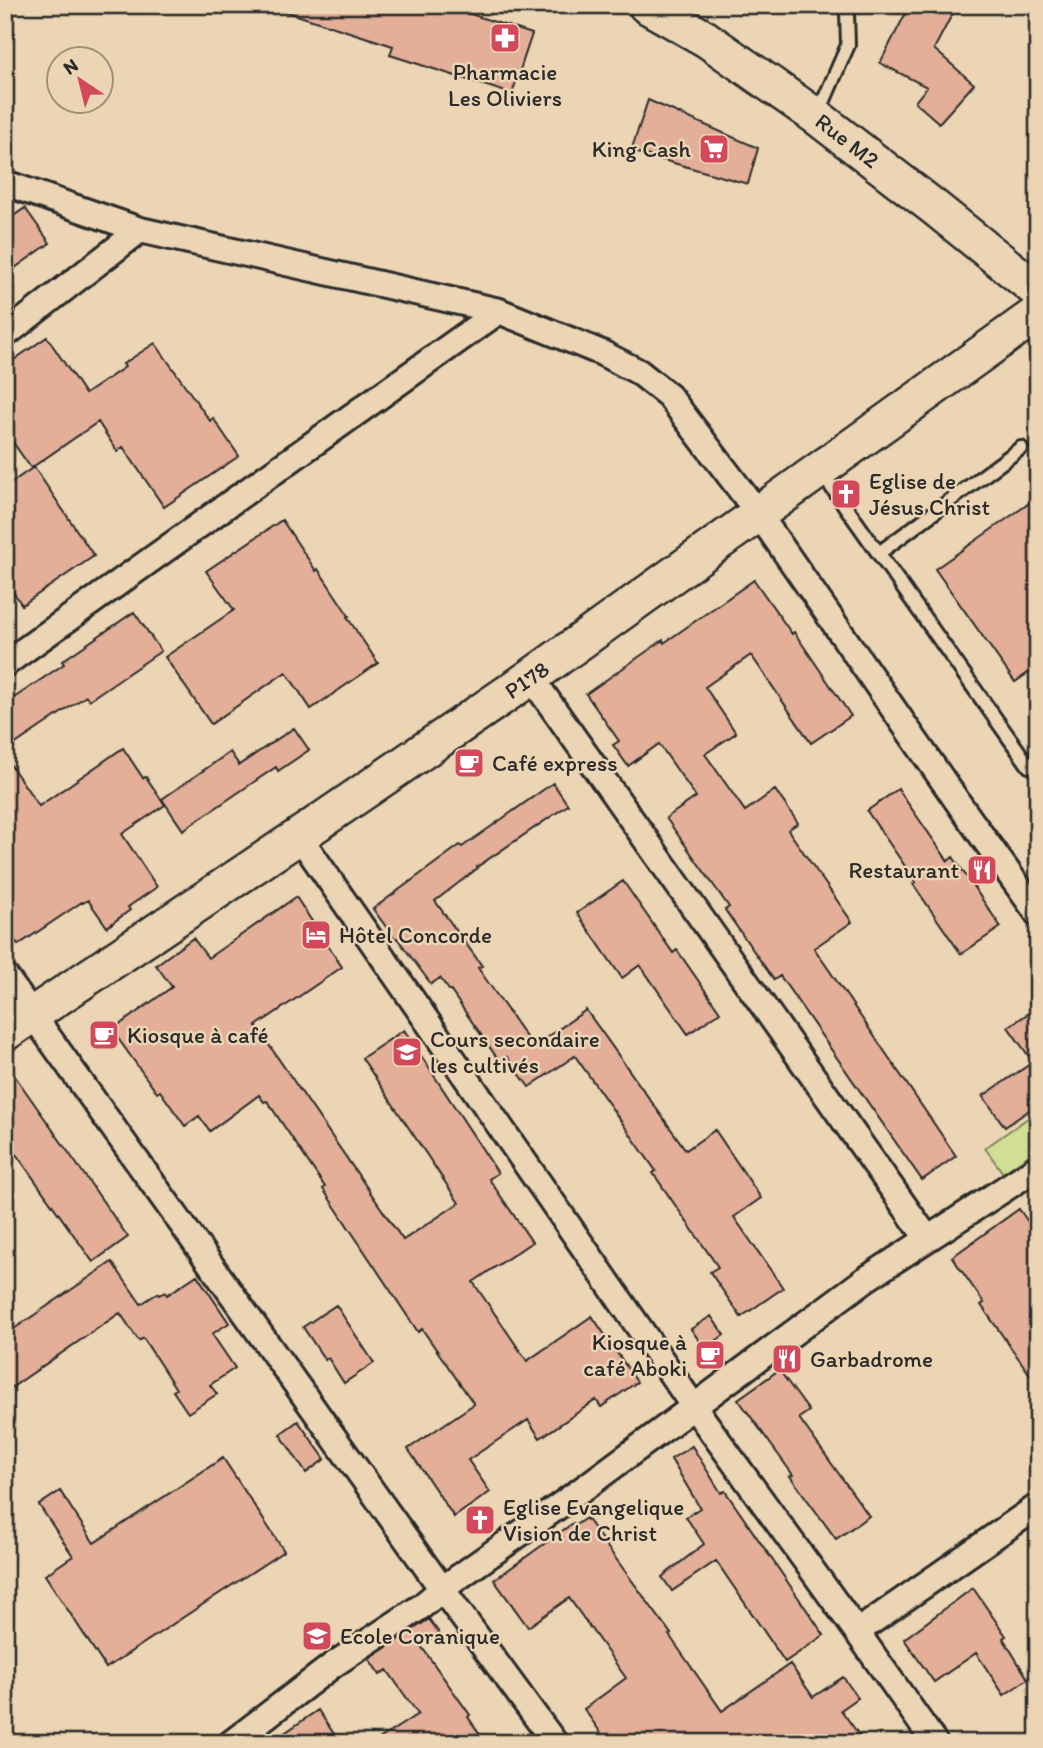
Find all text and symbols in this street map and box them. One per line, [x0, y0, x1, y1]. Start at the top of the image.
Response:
pharmacy icon: Pharmacie Les Oliviers [488, 21, 522, 55]
north arrow [46, 46, 116, 116]
text: N [59, 53, 82, 80]
place label: Pharmacie Les Oliviers [448, 58, 562, 112]
street label: Rue M2 [810, 107, 885, 174]
supermarket icon: King Cash [697, 132, 731, 166]
place label: King Cash [592, 135, 692, 163]
place label: Eglise de Jésus Christ [869, 467, 990, 521]
church icon: Eglise de Jésus Christ [829, 477, 863, 511]
street label: P178 [499, 655, 554, 705]
cafe icon: Café express [452, 746, 486, 780]
place label: Café express [492, 749, 618, 777]
restaurant icon: Restaurant [965, 853, 999, 887]
place label: Restaurant [849, 856, 959, 884]
hotel icon: Hôtel Concorde [299, 918, 333, 952]
place label: Hôtel Concorde [339, 921, 492, 949]
cafe icon: Kiosque à café [87, 1018, 121, 1052]
place label: Kiosque à café [127, 1021, 269, 1049]
place label: Cours secondaire les cultivés [430, 1025, 600, 1079]
school or university icon: Cours secondaire les cultivés [390, 1035, 424, 1069]
place label: Kiosque à café Aboki [583, 1328, 687, 1382]
cafe icon: Kiosque à café Aboki [693, 1338, 727, 1372]
restaurant icon: Garbadrome [770, 1342, 804, 1376]
place label: Garbadrome [810, 1345, 933, 1373]
place label: Eglise Evangelique Vision de Christ [503, 1493, 684, 1547]
church icon: Eglise Evangelique Vision de Christ [463, 1503, 497, 1537]
school or university icon: Ecole Coranique [300, 1619, 334, 1653]
place label: Ecole Coranique [340, 1622, 500, 1650]

